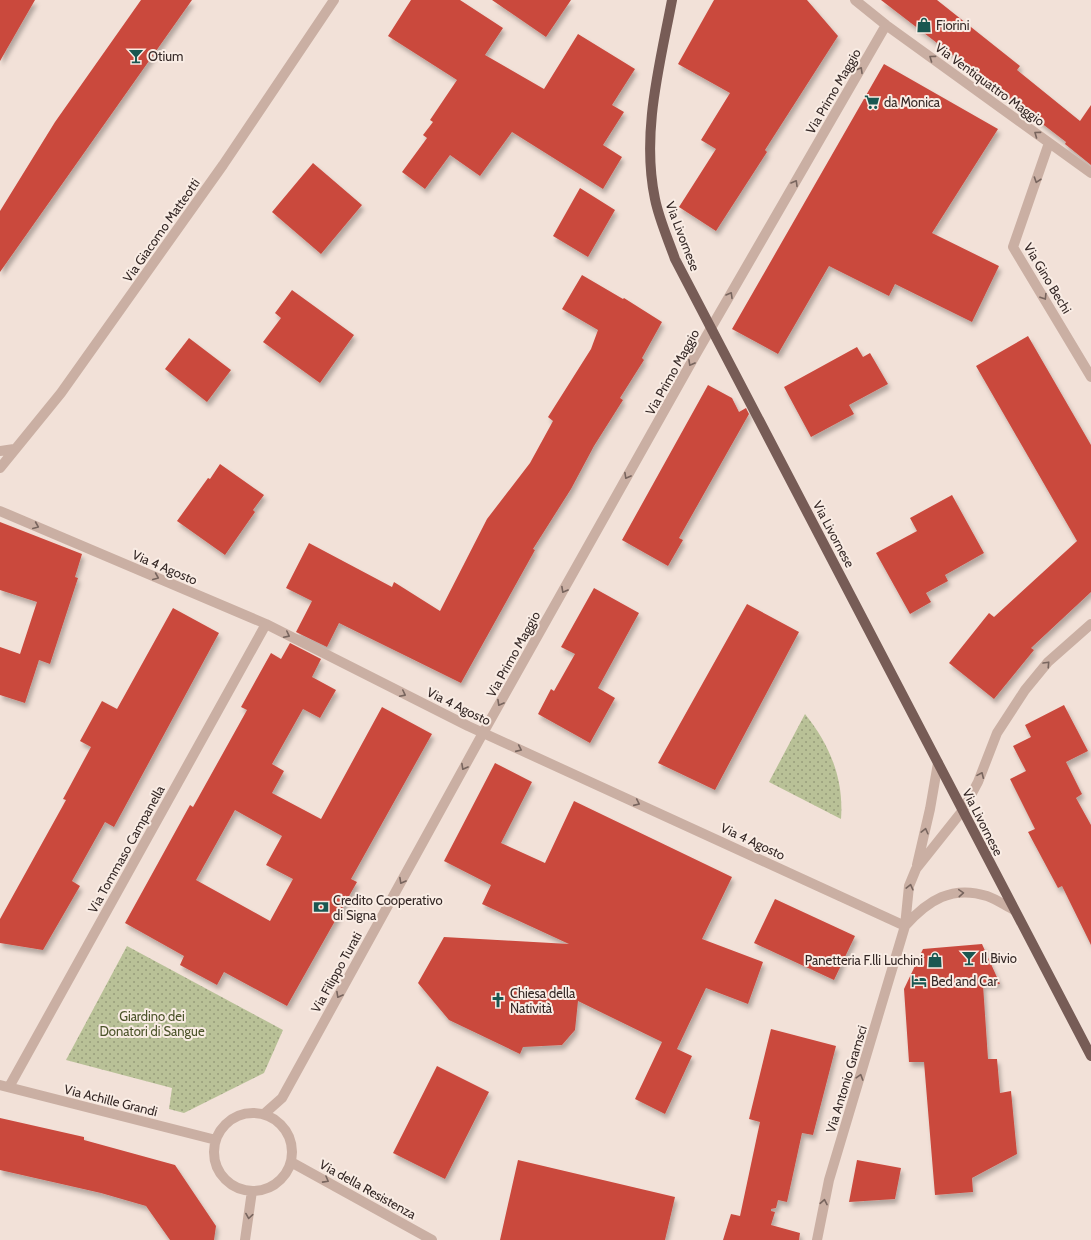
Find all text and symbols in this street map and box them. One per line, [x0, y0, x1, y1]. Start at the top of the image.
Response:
shop icon: Fiorini [915, 16, 933, 34]
place label: Fiorini [936, 17, 970, 33]
street label: Via Ventiquattro Maggio [932, 39, 1048, 129]
street label: Via Primo Maggio [802, 45, 864, 137]
bar icon: Otium [127, 47, 145, 65]
place label: Otium [148, 48, 183, 64]
one-way arrow [929, 56, 936, 63]
one-way arrow [855, 67, 862, 74]
supermarket icon: da Monica [863, 93, 881, 111]
place label: da Monica [884, 94, 941, 110]
one-way arrow [1034, 132, 1041, 139]
street label: Via Giacomo Matteotti [119, 175, 203, 285]
one-way arrow [1033, 176, 1041, 183]
one-way arrow [790, 180, 797, 187]
street label: Via Livornese [662, 199, 704, 273]
street label: Via Gino Bechi [1021, 240, 1075, 316]
one-way arrow [725, 292, 732, 299]
one-way arrow [1039, 293, 1047, 300]
street label: Via Primo Maggio [642, 326, 702, 418]
one-way arrow [689, 359, 696, 366]
one-way arrow [625, 472, 632, 479]
street label: Via Livornese [810, 498, 858, 570]
one-way arrow [31, 521, 39, 529]
street label: Via 4 Agosto [130, 546, 200, 588]
one-way arrow [151, 572, 159, 580]
one-way arrow [561, 586, 568, 593]
street label: Via Primo Maggio [483, 608, 543, 700]
one-way arrow [283, 630, 291, 638]
one-way arrow [1042, 662, 1049, 669]
street label: Via 4 Agosto [424, 684, 494, 728]
one-way arrow [399, 689, 407, 696]
one-way arrow [497, 699, 505, 706]
one-way arrow [514, 744, 522, 752]
one-way arrow [462, 763, 469, 770]
one-way arrow [976, 772, 984, 780]
street label: Via Tommaso Campanella [84, 782, 168, 916]
street label: Via Livornese [959, 786, 1007, 859]
one-way arrow [633, 798, 640, 806]
street label: Via 4 Agosto [718, 819, 788, 863]
one-way arrow [920, 828, 929, 835]
one-way arrow [399, 877, 406, 884]
one-way arrow [905, 884, 913, 891]
one-way arrow [958, 888, 964, 897]
place label: Credito Cooperativo di Signa [333, 892, 443, 923]
bank icon: Credito Cooperativo di Signa [312, 898, 330, 916]
street label: Via Filippo Turati [307, 929, 365, 1015]
bar icon: Il Bivio [960, 949, 978, 967]
place label: Il Bivio [981, 950, 1017, 966]
shop icon: Panetteria F.lli Luchini [926, 951, 944, 969]
place label: Panetteria F.lli Luchini [805, 952, 923, 968]
hotel icon: Bed and Car [910, 972, 928, 990]
place label: Bed and Car [931, 973, 998, 989]
place label: Chiesa della Natività [510, 985, 576, 1016]
one-way arrow [336, 991, 344, 998]
church icon: Chiesa della Natività [489, 991, 507, 1009]
park label: Giardino dei Donatori di Sangue [99, 1008, 205, 1039]
street label: Via Antonio Gramsci [822, 1023, 870, 1135]
one-way arrow [855, 1074, 864, 1081]
street label: Via Achille Grandi [63, 1081, 159, 1119]
street label: Via della Resistenza [317, 1156, 420, 1223]
one-way arrow [322, 1176, 329, 1183]
one-way arrow [820, 1199, 828, 1205]
one-way arrow [245, 1213, 254, 1219]

